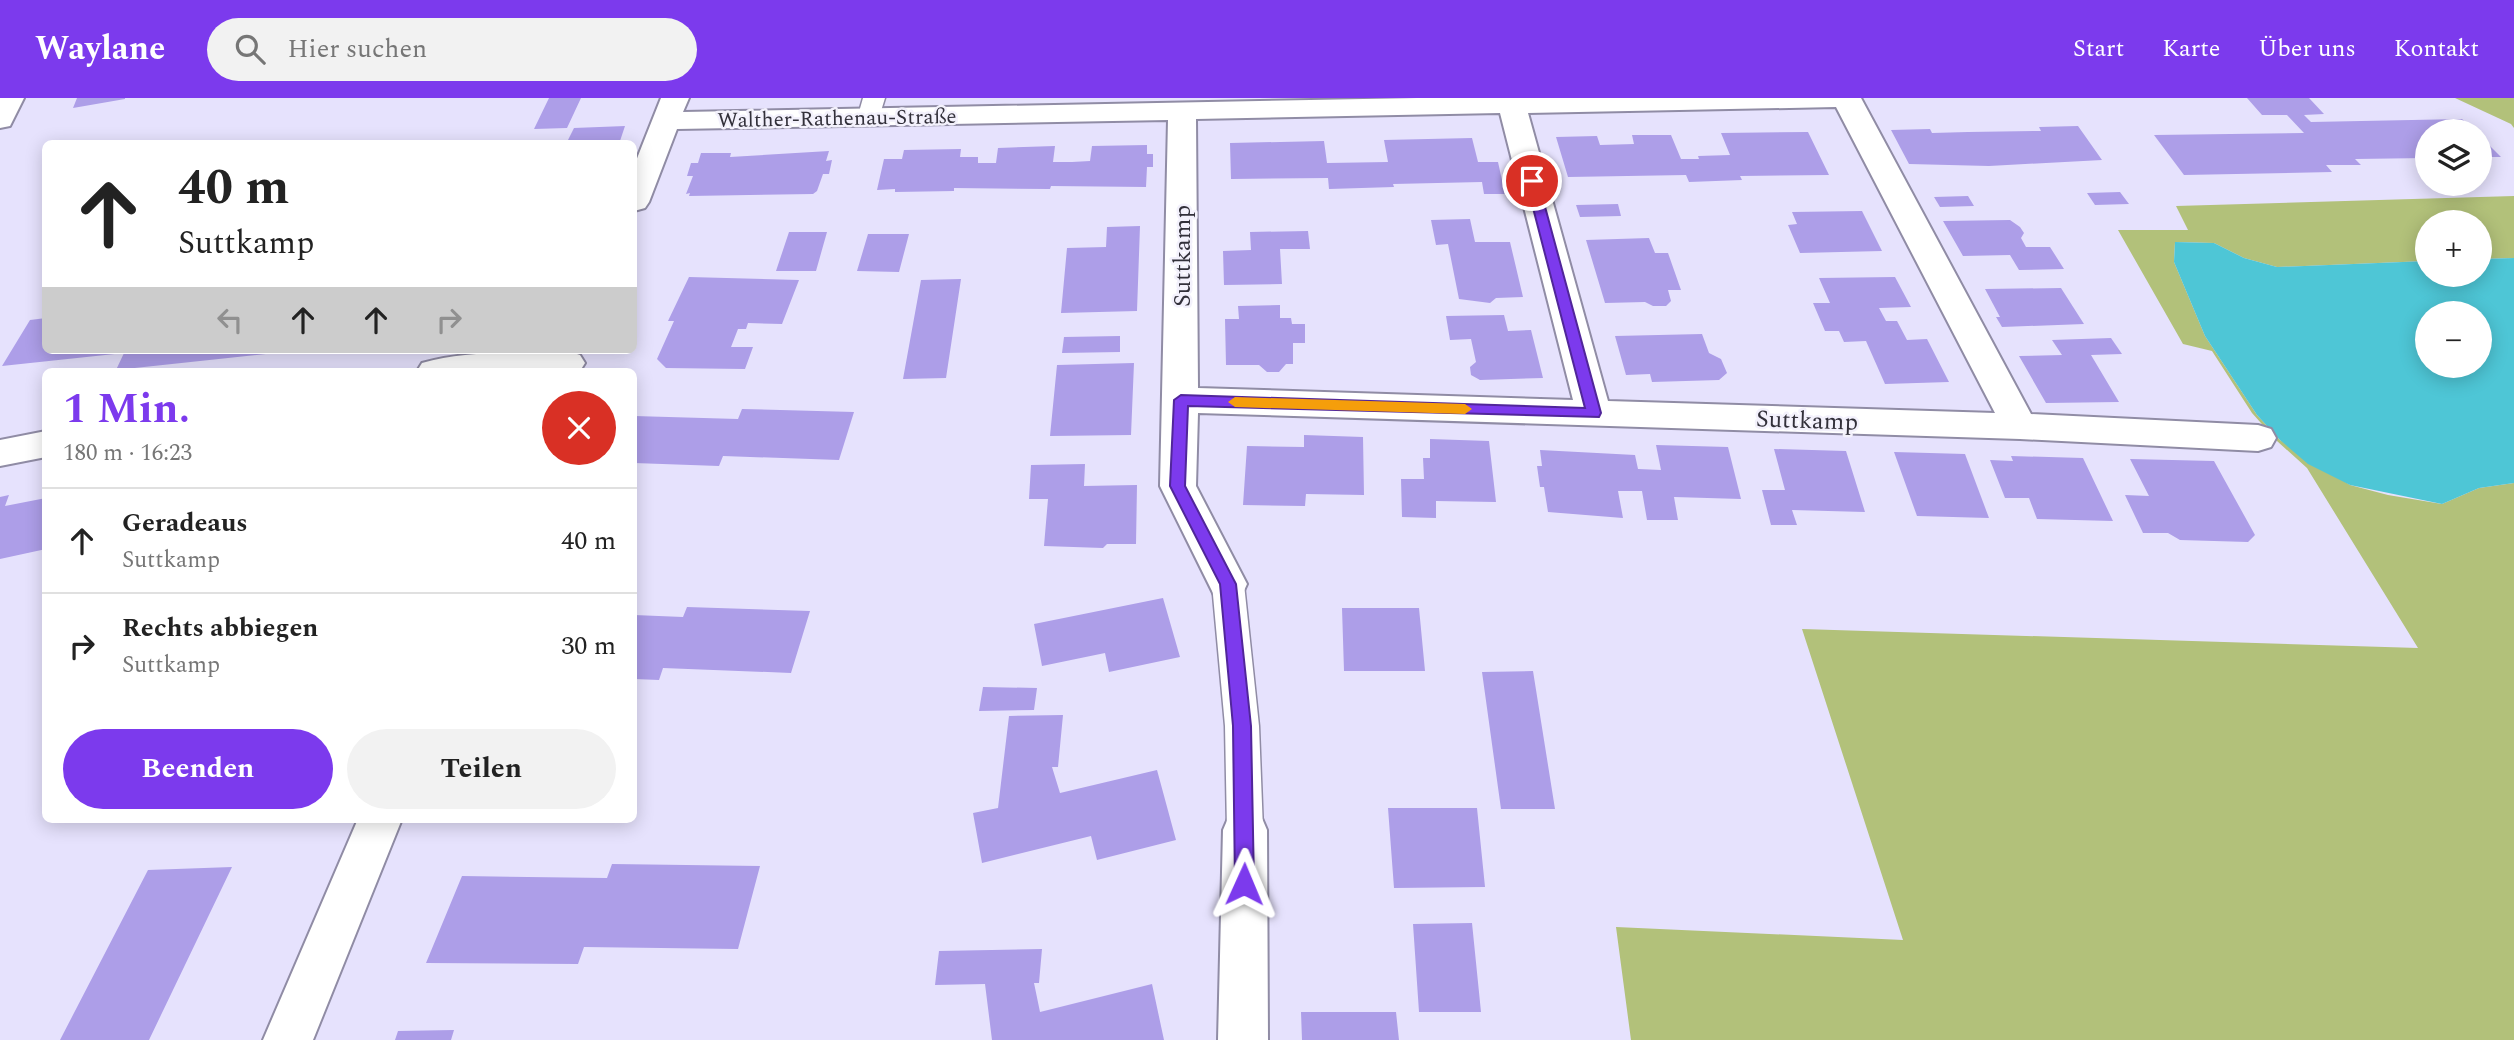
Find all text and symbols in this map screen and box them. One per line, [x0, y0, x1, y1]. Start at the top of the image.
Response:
search box [207, 18, 697, 81]
text: Waylane [35, 24, 165, 74]
text: Hier suchen [287, 29, 427, 69]
icon: search [231, 30, 269, 68]
text: Start [2073, 31, 2124, 67]
text: Karte [2162, 31, 2220, 67]
text: Über uns [2258, 31, 2356, 67]
text: Kontakt [2394, 31, 2479, 67]
street label: Walther-Rathenau-Straße [717, 101, 957, 137]
map controls [2415, 119, 2492, 378]
button: layers [2415, 119, 2492, 196]
text: 40 m [178, 151, 289, 226]
pin [1502, 151, 1562, 211]
icon: arrive [1513, 162, 1551, 200]
icon: ahead [63, 168, 154, 259]
street label: Suttkamp [1165, 205, 1201, 307]
button: + [2415, 210, 2492, 287]
text: Suttkamp [178, 219, 314, 268]
icon: left [211, 301, 249, 339]
icon: ahead [284, 301, 322, 339]
icon: ahead [357, 301, 395, 339]
icon: right [430, 301, 468, 339]
button: − [2415, 301, 2492, 378]
text: 1 Min. [63, 378, 190, 441]
button: close [542, 391, 616, 465]
street label: Suttkamp [1755, 401, 1859, 441]
text: 180 m · 16:23 [63, 436, 192, 471]
text: Geradeaus [122, 503, 248, 543]
text: 40 m [561, 521, 616, 561]
icon: ahead [63, 522, 101, 560]
text: Suttkamp [122, 543, 220, 578]
text: Rechts abbiegen [122, 608, 318, 648]
text: 30 m [561, 626, 616, 666]
icon: right [63, 627, 101, 665]
text: Suttkamp [122, 648, 220, 683]
button: Beenden [63, 729, 333, 809]
button: Teilen [347, 729, 616, 809]
position arrow [1207, 847, 1281, 921]

